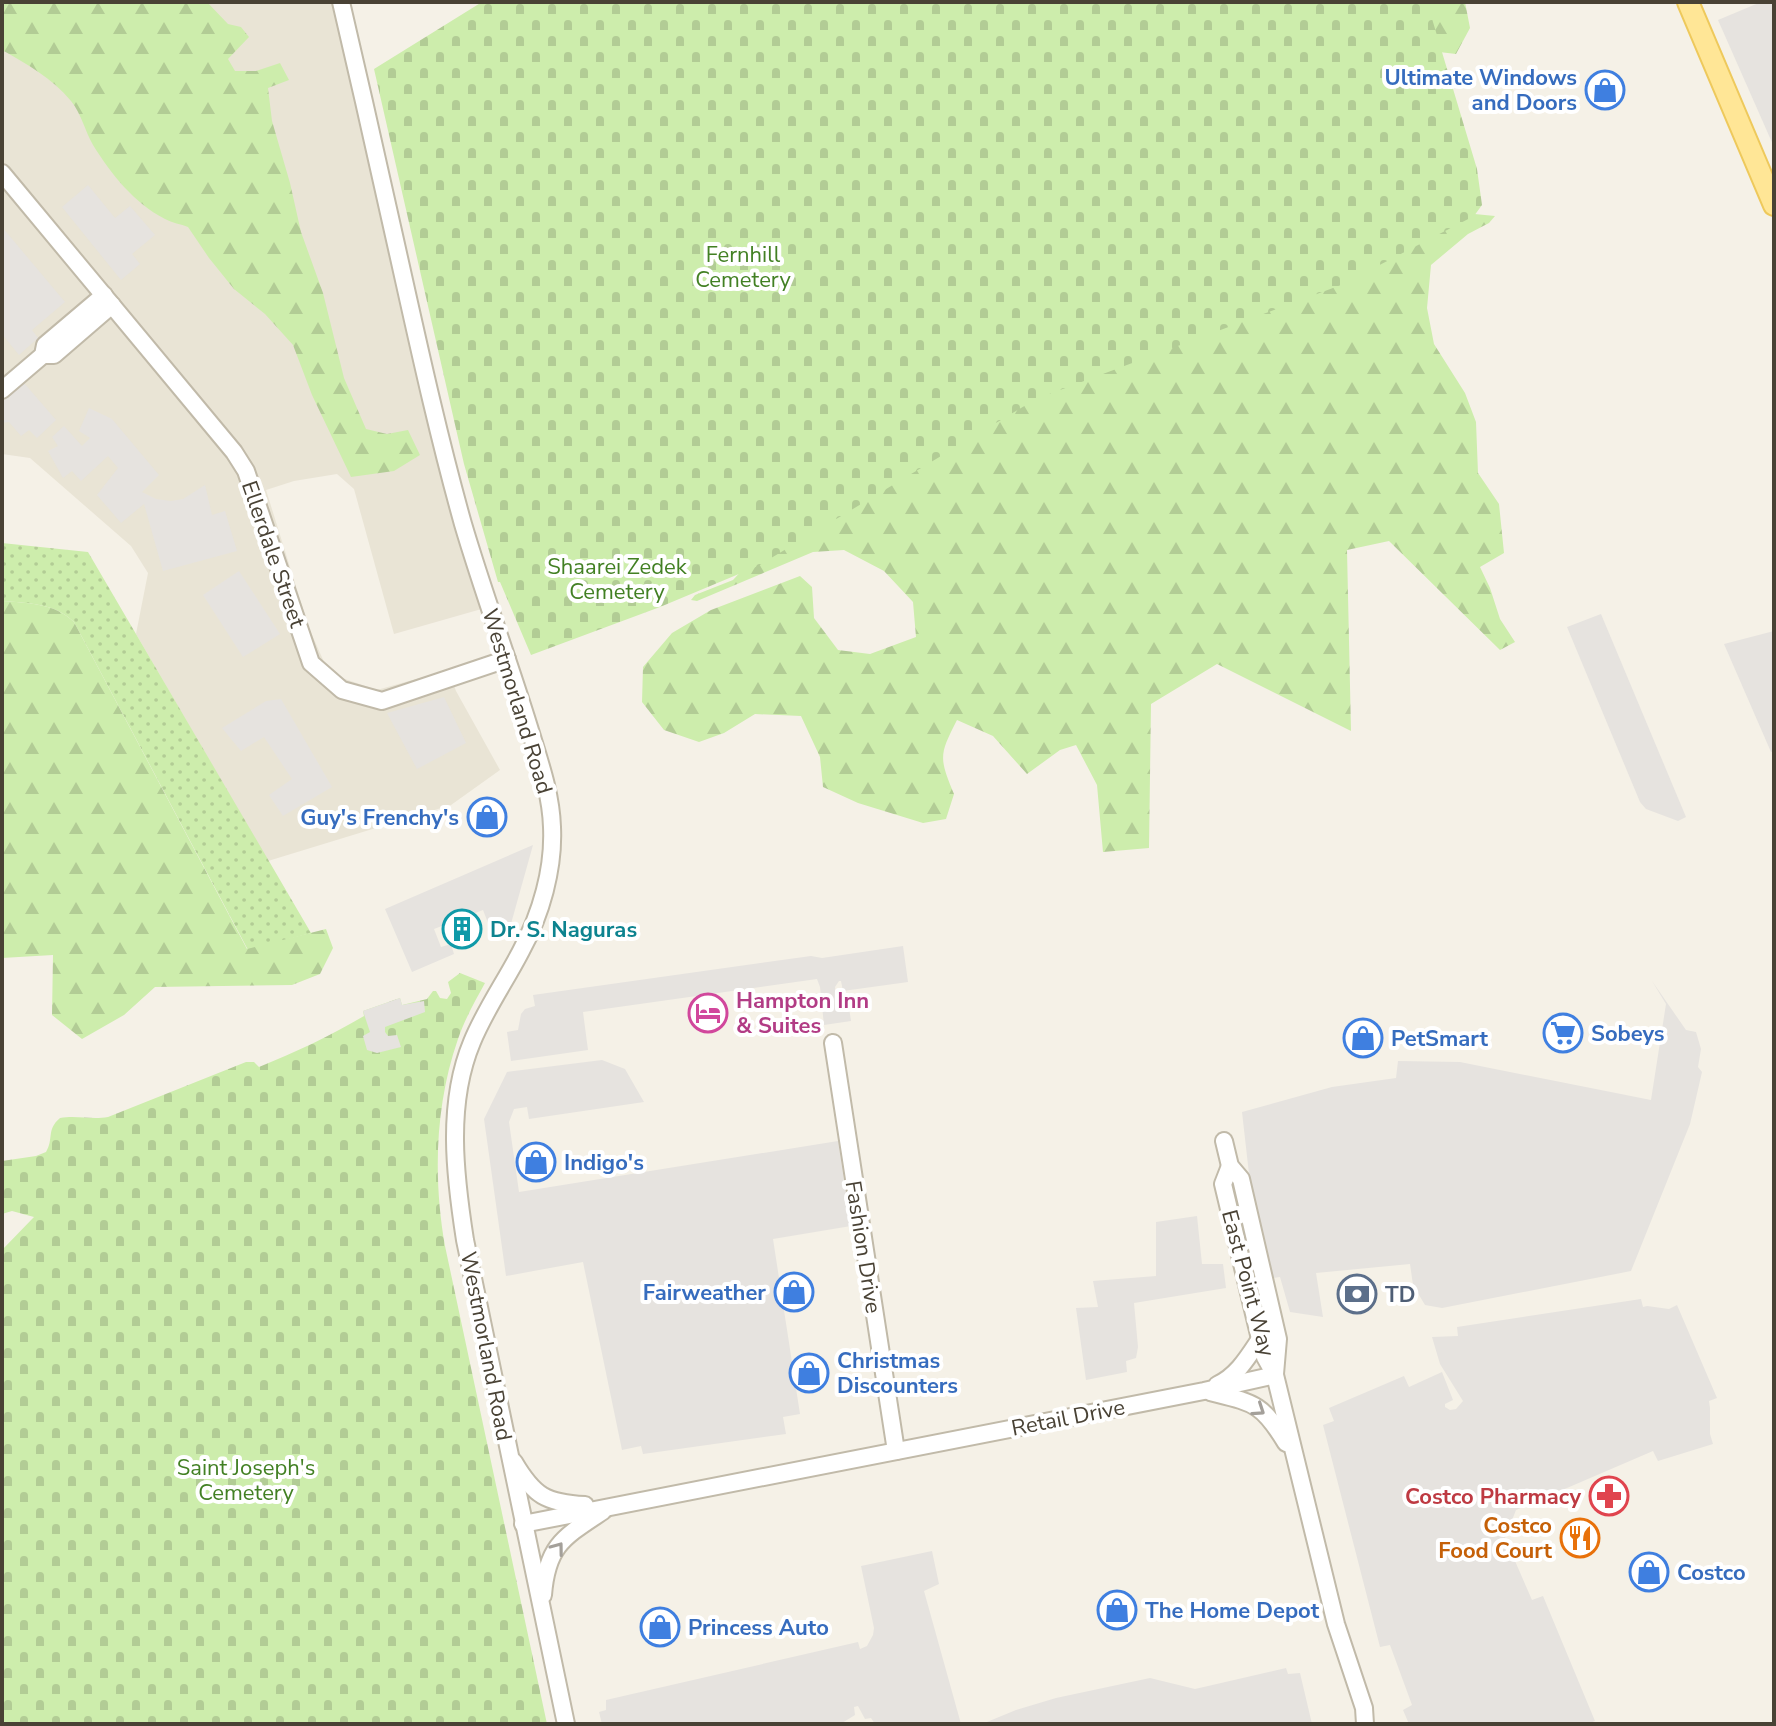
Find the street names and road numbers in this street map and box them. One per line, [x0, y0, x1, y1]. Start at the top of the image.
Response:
street label: Ellerdale Street [234, 477, 312, 632]
street label: Westmorland Road [475, 605, 559, 798]
street label: Fashion Drive [838, 1179, 888, 1316]
street label: East Point Way [1214, 1207, 1282, 1361]
street label: Westmorland Road [453, 1249, 519, 1443]
street label: Retail Drive [1009, 1392, 1127, 1444]

